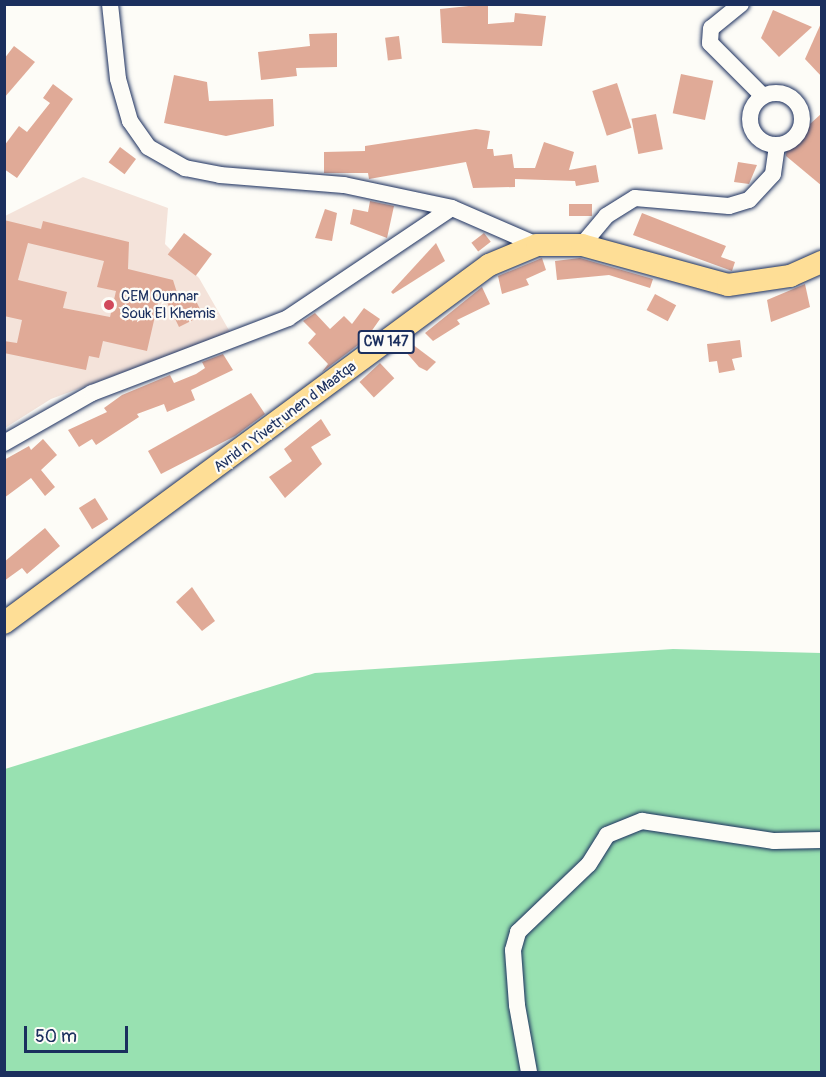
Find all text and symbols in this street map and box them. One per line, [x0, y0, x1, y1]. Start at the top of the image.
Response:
place label: CEM Ounnar Souk El Khemis [121, 287, 215, 322]
marker: CEM Ounnar Souk El Khemis [102, 298, 116, 312]
road number: CW 147 [358, 331, 414, 353]
street label: Avrid n Yivetṛunen d Maatqa [210, 358, 360, 476]
scale bar [27, 1014, 130, 1052]
text: 50 m [35, 1025, 77, 1048]

